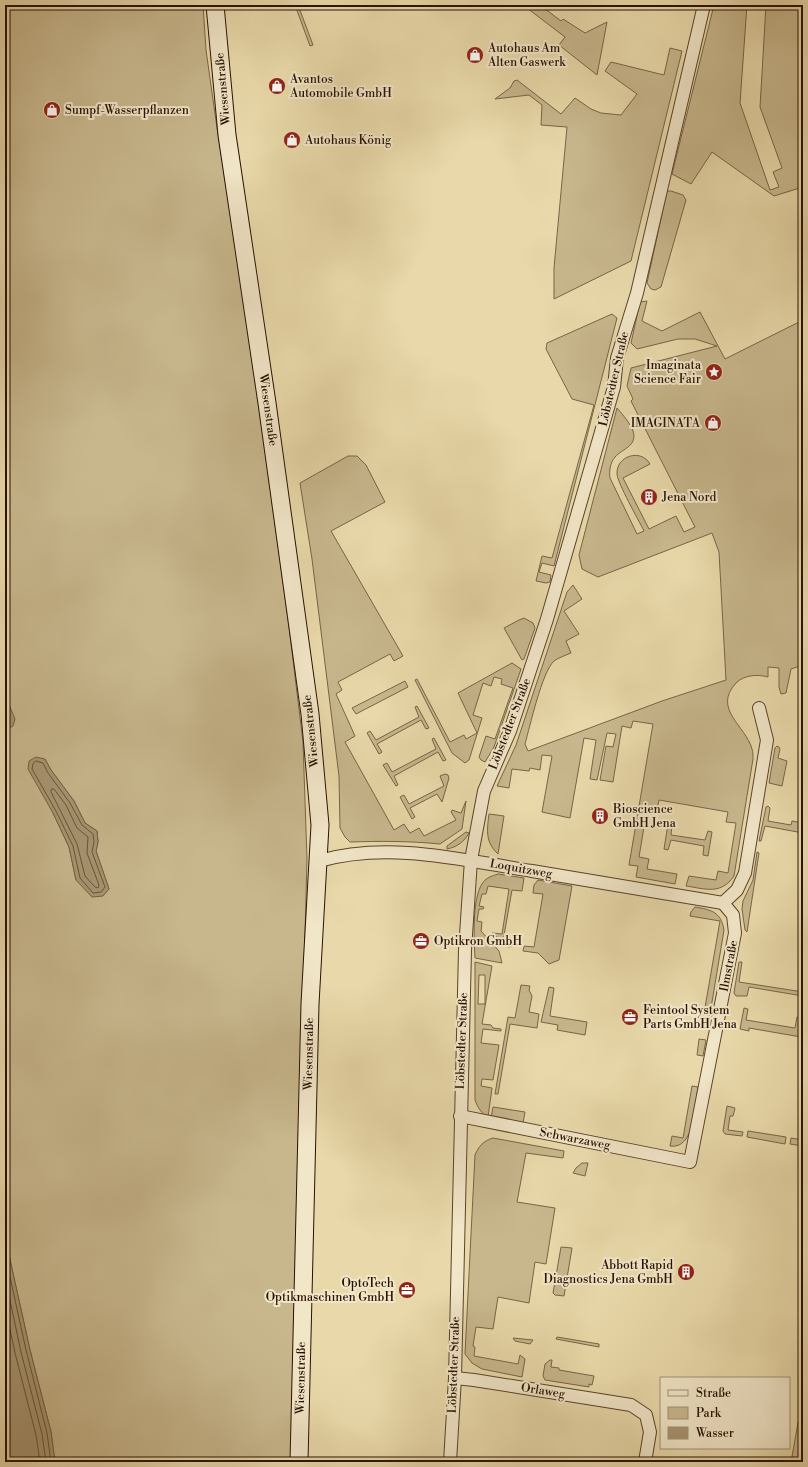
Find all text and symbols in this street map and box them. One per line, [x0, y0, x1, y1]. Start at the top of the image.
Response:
place label: Autohaus Am Alten Gaswerk [487, 41, 566, 70]
shop icon: Autohaus Am Alten Gaswerk [465, 45, 485, 65]
street label: Wiesenstraße [212, 52, 234, 127]
place label: Avantos Automobile GmbH [289, 72, 392, 101]
shop icon: Avantos Automobile GmbH [267, 76, 287, 96]
shop icon: Sumpf-Wasserpflanzen [42, 100, 62, 120]
place label: Sumpf-Wasserpflanzen [65, 103, 189, 118]
shop icon: Autohaus König [282, 130, 302, 150]
place label: Autohaus König [304, 133, 392, 148]
street label: Löbstedter Straße [596, 330, 632, 428]
place label: Imaginata Science Fair [634, 358, 702, 387]
place icon: Imaginata Science Fair [704, 362, 724, 382]
street label: Wiesenstraße [255, 372, 280, 447]
shop icon: IMAGINATA [703, 413, 723, 433]
place label: IMAGINATA [631, 416, 701, 431]
building icon: Jena Nord [639, 487, 659, 507]
place label: Jena Nord [661, 490, 717, 505]
street label: Löbstedter Straße [486, 676, 534, 772]
street label: Wiesenstraße [300, 694, 322, 769]
place label: Bioscience GmbH Jena [612, 802, 677, 831]
building icon: Bioscience GmbH Jena [590, 806, 610, 826]
street label: Loquitzweg [489, 856, 554, 882]
office icon: Optikron GmbH [411, 931, 431, 951]
place label: Optikron GmbH [434, 934, 522, 949]
street label: Ilmstraße [717, 939, 741, 993]
street label: Löbstedter Straße [453, 992, 471, 1090]
place label: Feintool System Parts GmbH Jena [643, 1003, 738, 1032]
office icon: Feintool System Parts GmbH Jena [620, 1007, 640, 1027]
street label: Wiesenstraße [301, 1018, 317, 1091]
street label: Schwarzaweg [538, 1125, 612, 1153]
place label: Abbott Rapid Diagnostics Jena GmbH [543, 1258, 673, 1287]
building icon: Abbott Rapid Diagnostics Jena GmbH [676, 1262, 696, 1282]
place label: OptoTech Optikmaschinen GmbH [266, 1276, 394, 1305]
office icon: OptoTech Optikmaschinen GmbH [397, 1280, 417, 1300]
street label: Löbstedter Straße [445, 1316, 463, 1414]
street label: Wiesenstraße [293, 1342, 309, 1415]
legend [660, 1377, 790, 1449]
street label: Orlaweg [520, 1380, 567, 1402]
text: Straße [696, 1386, 731, 1401]
text: Park [696, 1406, 722, 1421]
text: Wasser [695, 1426, 734, 1441]

